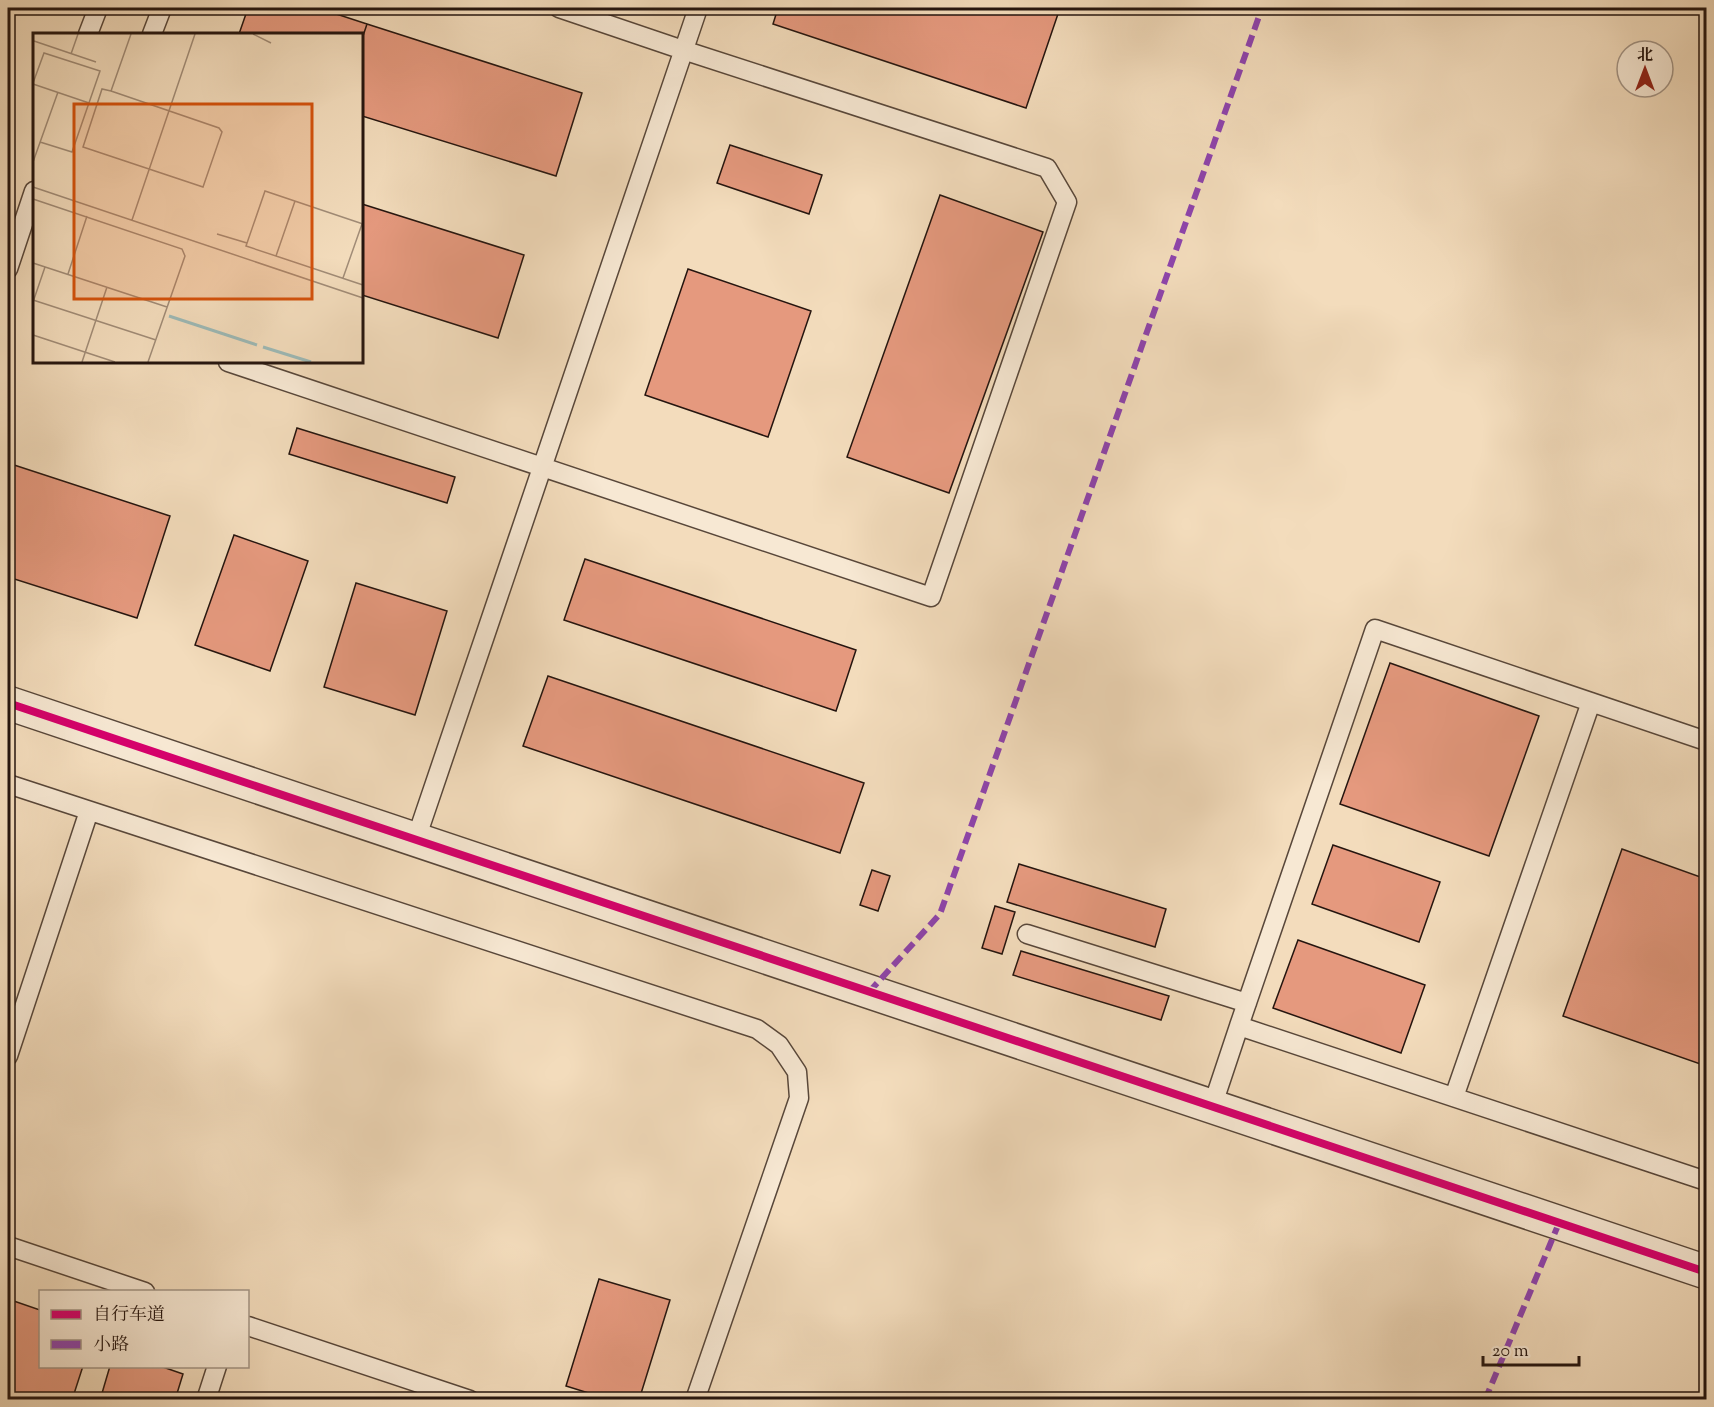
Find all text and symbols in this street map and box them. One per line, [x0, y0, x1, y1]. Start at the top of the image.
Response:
inset map [33, 33, 363, 363]
north arrow [1615, 39, 1675, 99]
text: 北 [1637, 45, 1653, 68]
legend [39, 1290, 249, 1368]
text: 自行车道 [93, 1303, 165, 1329]
scale bar [1483, 1329, 1579, 1367]
text: 小路 [93, 1333, 129, 1359]
text: 20 m [1492, 1339, 1529, 1365]

